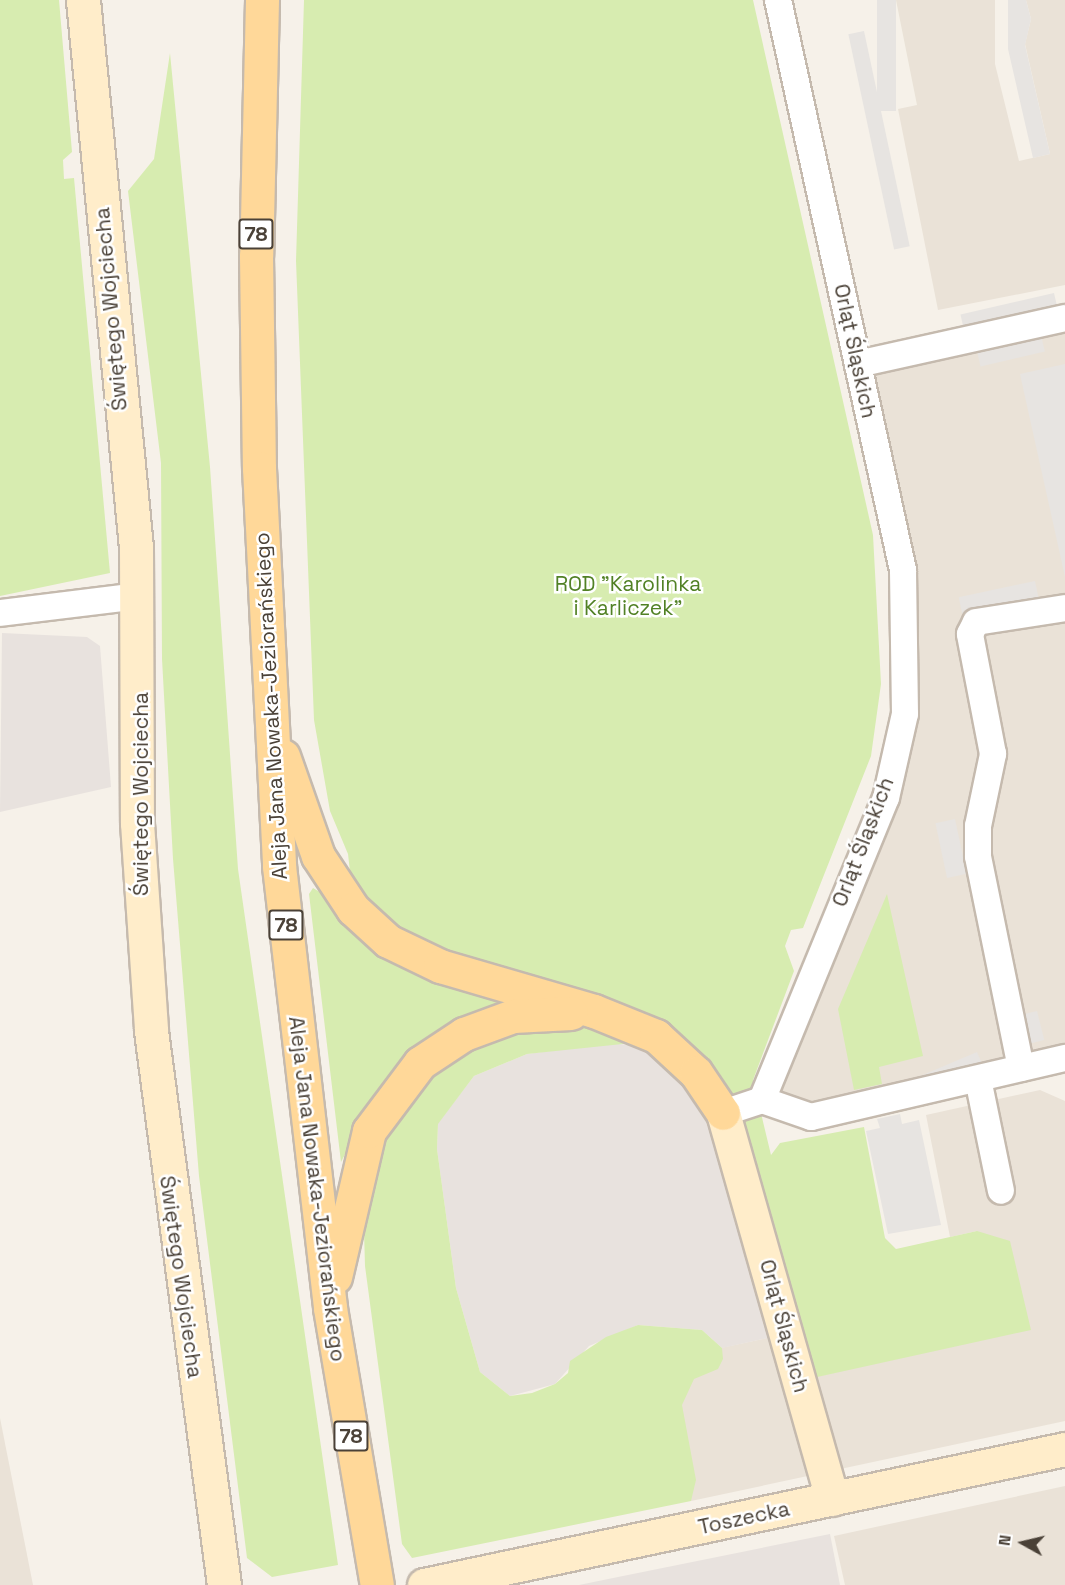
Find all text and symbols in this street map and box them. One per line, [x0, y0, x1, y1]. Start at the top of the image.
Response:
street label: Świętego Wojciecha [90, 206, 132, 412]
road number: 78 [238, 217, 274, 251]
street label: Orląt Śląskich [828, 282, 882, 420]
street label: Aleja Jana Nowaka-Jeziorańskiego [249, 532, 293, 880]
park label: ROD "Karolinka i Karliczek" [555, 571, 701, 621]
street label: Świętego Wojciecha [128, 692, 154, 896]
street label: Orląt Śląskich [827, 774, 899, 910]
road number: 78 [268, 908, 304, 942]
street label: Aleja Jana Nowaka-Jeziorańskiego [283, 1015, 351, 1363]
street label: Świętego Wojciecha [154, 1174, 208, 1380]
street label: Orląt Śląskich [754, 1257, 814, 1395]
road number: 78 [333, 1419, 369, 1453]
street label: Toszecka [696, 1496, 792, 1540]
north arrow [993, 1513, 1053, 1573]
text: N [994, 1534, 1016, 1547]

